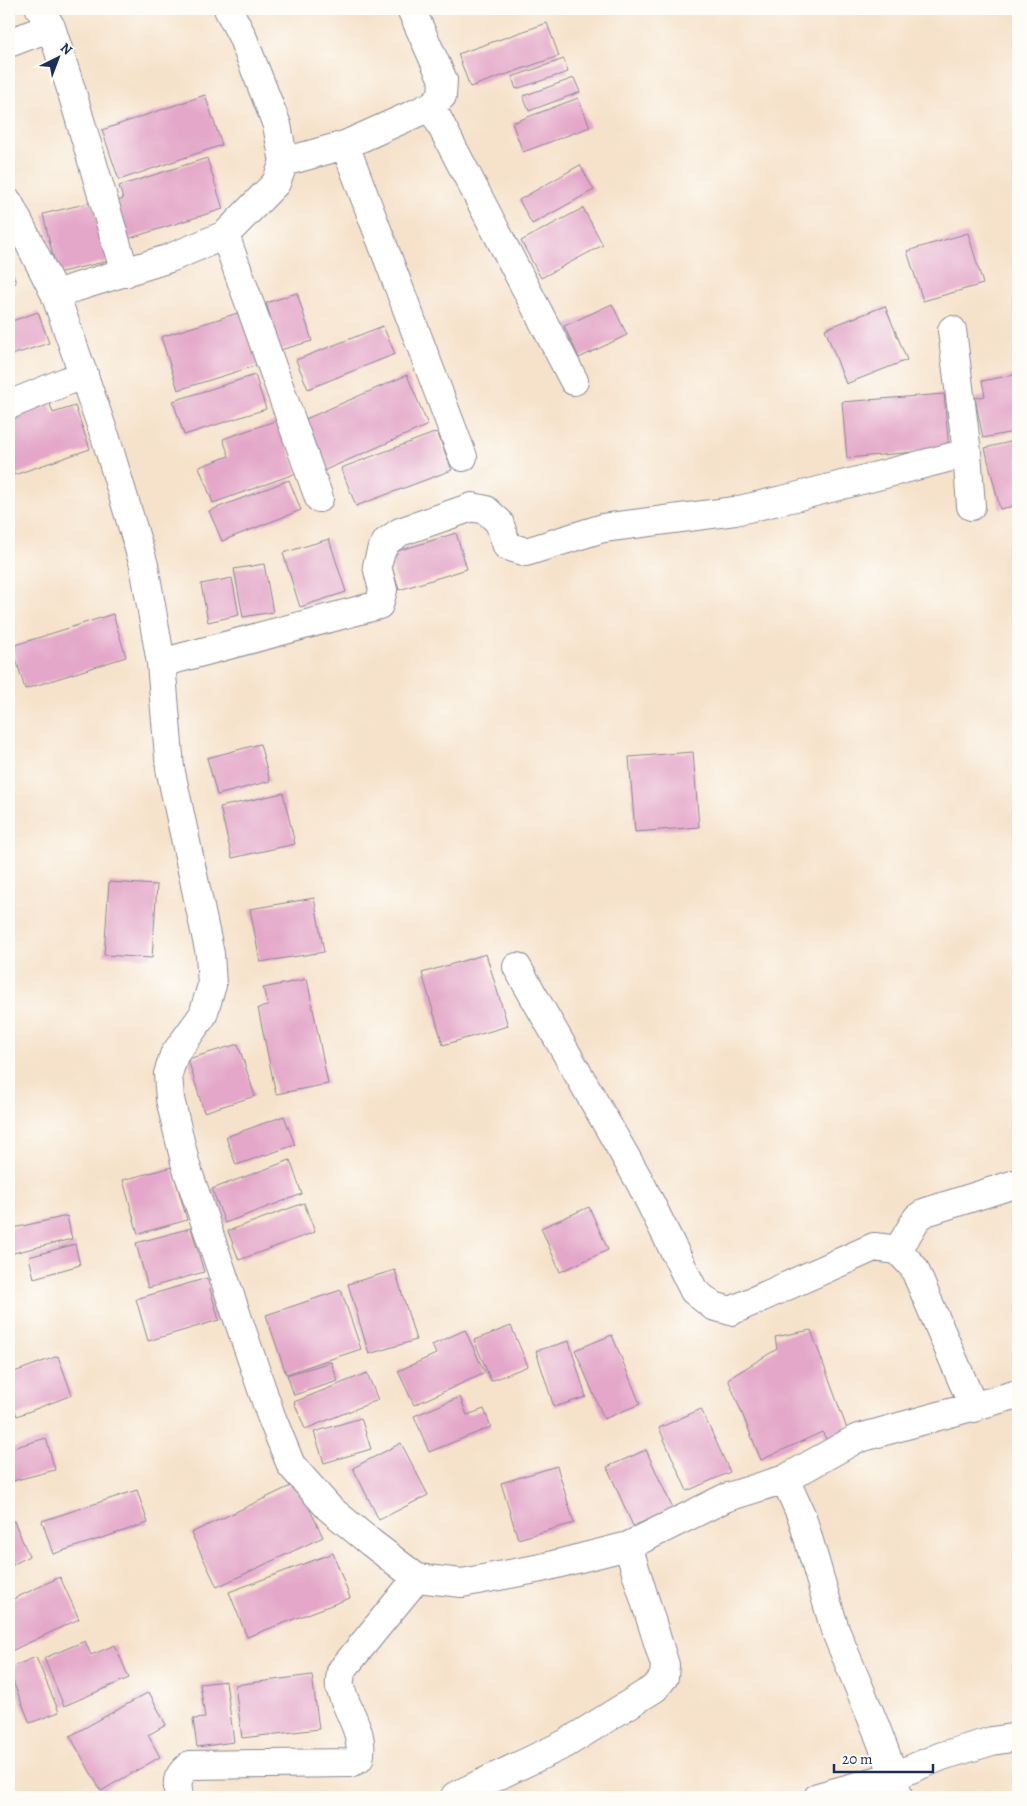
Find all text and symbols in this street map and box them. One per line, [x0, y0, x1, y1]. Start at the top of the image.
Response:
north arrow [32, 32, 82, 82]
text: N [56, 38, 77, 59]
scale bar [834, 1741, 933, 1773]
text: 20 m [842, 1749, 873, 1769]

